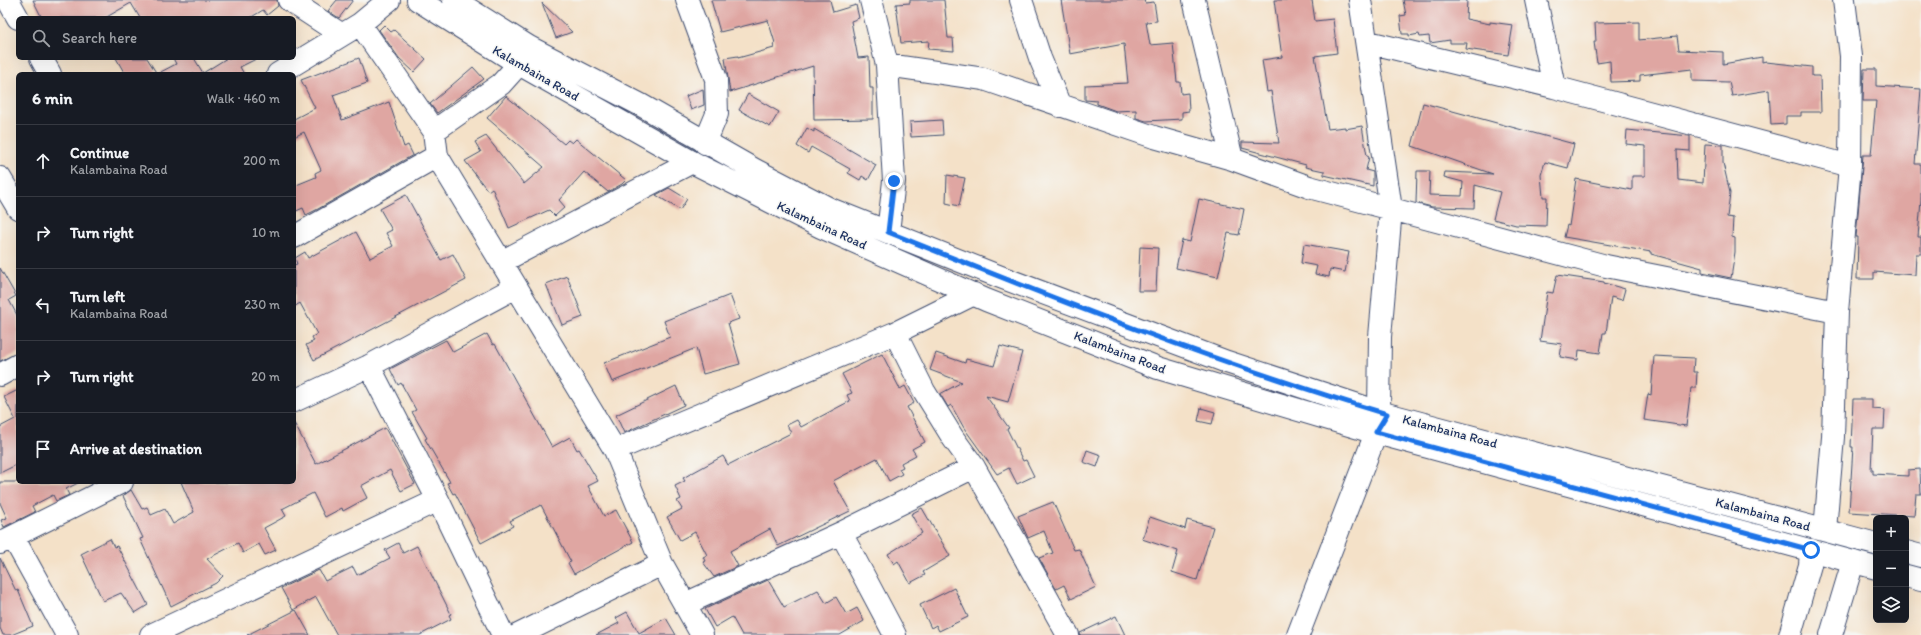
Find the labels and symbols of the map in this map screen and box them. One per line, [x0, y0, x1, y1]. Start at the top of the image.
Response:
street label: Kalambaina Road [490, 42, 582, 104]
route end [885, 172, 903, 190]
street label: Kalambaina Road [775, 198, 869, 252]
street label: Kalambaina Road [1072, 328, 1168, 376]
street label: Kalambaina Road [1401, 411, 1499, 451]
street label: Kalambaina Road [1714, 494, 1812, 534]
route start [1802, 541, 1820, 559]

